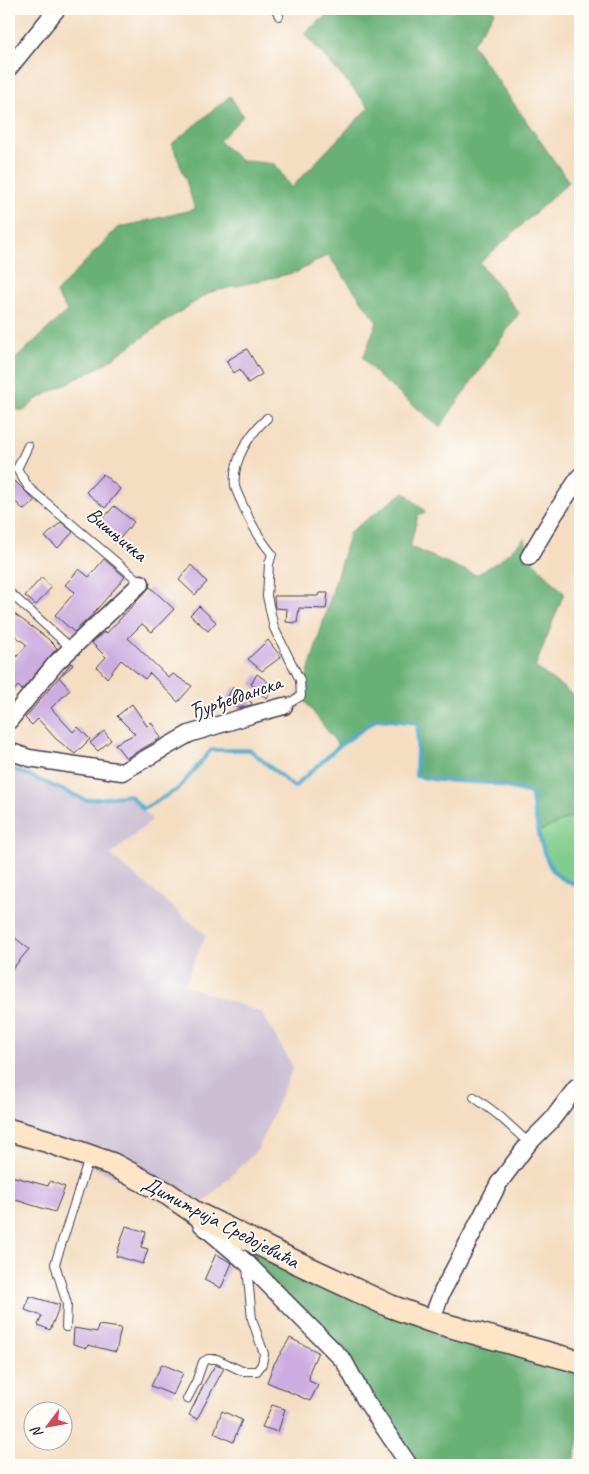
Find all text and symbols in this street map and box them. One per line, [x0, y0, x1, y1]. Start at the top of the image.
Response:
street label: Вишњичка [81, 501, 154, 568]
street label: Ђурђевданска [185, 668, 288, 726]
street label: Димитрија Средојевића [138, 1170, 305, 1275]
north arrow [22, 1402, 72, 1452]
text: N [27, 1422, 47, 1441]

